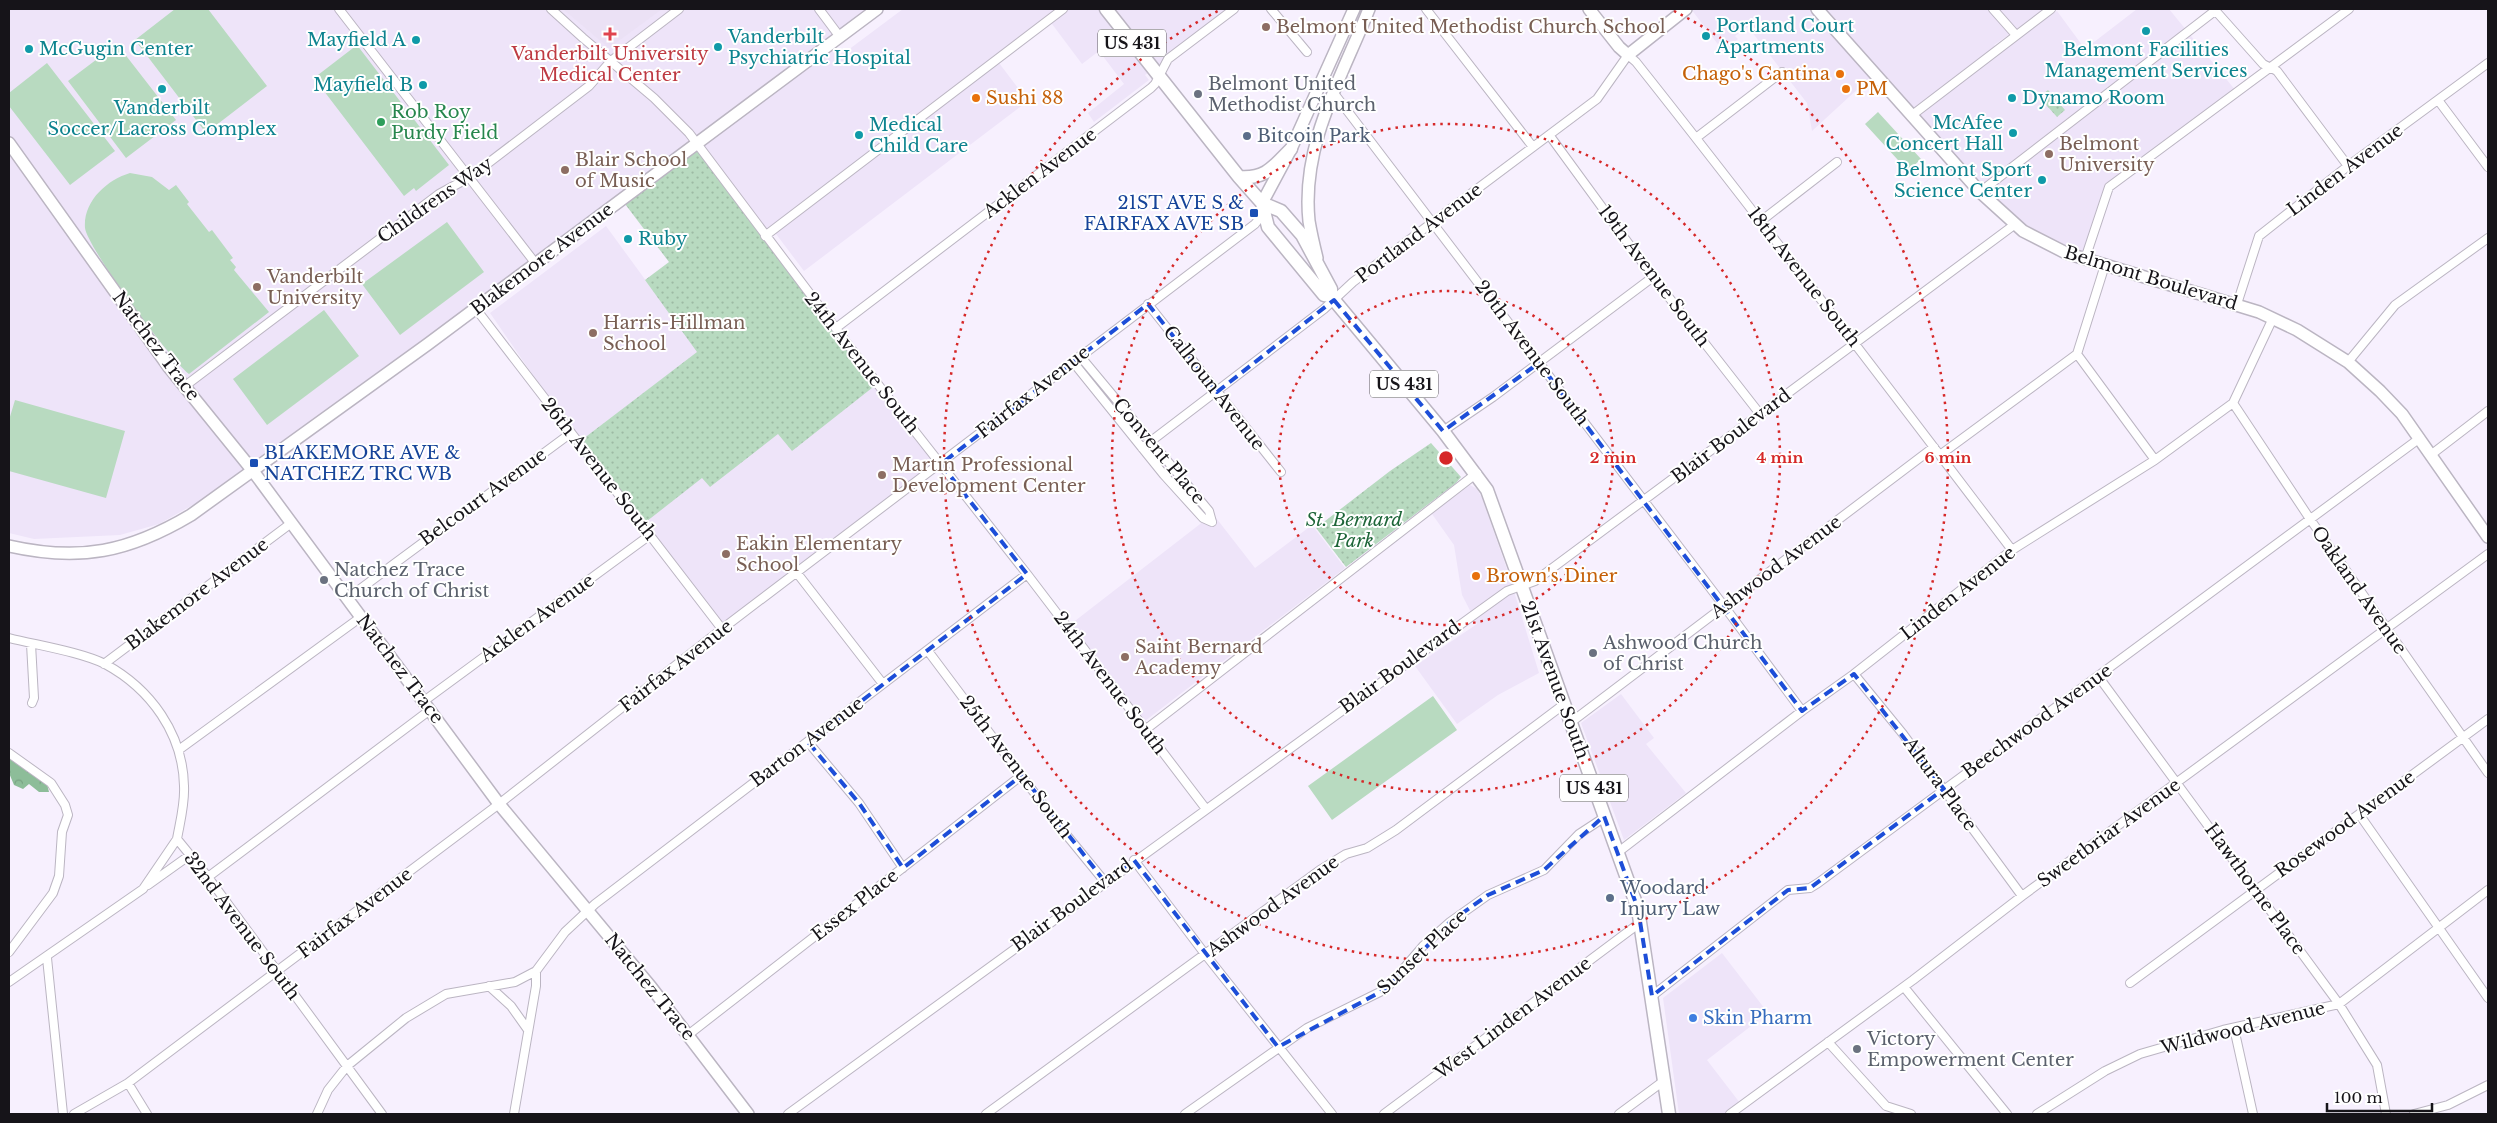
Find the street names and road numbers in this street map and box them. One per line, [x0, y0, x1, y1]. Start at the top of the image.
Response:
road number: US 431 [1098, 29, 1166, 56]
street label: Linden Avenue [2283, 119, 2407, 221]
street label: Acklen Avenue [978, 123, 1101, 223]
street label: Childrens Way [373, 152, 497, 248]
street label: Portland Avenue [1352, 178, 1486, 288]
street label: Blakemore Avenue [466, 198, 618, 320]
street label: 19th Avenue South [1594, 201, 1714, 351]
street label: 18th Avenue South [1743, 203, 1865, 351]
street label: Belmont Boulevard [2062, 241, 2240, 315]
street label: 20th Avenue South [1470, 276, 1594, 430]
street label: Natchez Trace [108, 287, 204, 405]
street label: 24th Avenue South [800, 288, 924, 438]
street label: Calhoun Avenue [1159, 321, 1269, 455]
street label: Fairfax Avenue [972, 341, 1094, 443]
road number: US 431 [1370, 370, 1438, 398]
street label: Blair Boulevard [1667, 384, 1795, 488]
street label: 26th Avenue South [537, 393, 661, 545]
street label: Convent Place [1108, 393, 1210, 509]
street label: Belcourt Avenue [415, 443, 551, 551]
street label: Ashwood Avenue [1706, 511, 1846, 624]
street label: Oakland Avenue [2307, 522, 2411, 658]
street label: Blakemore Avenue [121, 533, 273, 655]
street label: Linden Avenue [1896, 541, 2020, 645]
street label: Acklen Avenue [475, 569, 598, 667]
street label: 21st Avenue South [1516, 598, 1594, 762]
street label: 24th Avenue South [1049, 607, 1171, 759]
street label: Natchez Trace [352, 610, 448, 728]
street label: Fairfax Avenue [615, 615, 737, 717]
street label: Blair Boulevard [1335, 616, 1465, 718]
street label: Beechwood Avenue [1958, 659, 2116, 783]
street label: 25th Avenue South [955, 691, 1077, 843]
street label: Barton Avenue [746, 692, 868, 792]
street label: Altura Place [1898, 732, 1981, 835]
street label: Rosewood Avenue [2271, 766, 2419, 882]
road number: US 431 [1560, 774, 1628, 801]
street label: Sweetbriar Avenue [2033, 774, 2185, 892]
street label: Hawthorne Place [2200, 819, 2310, 959]
street label: 32nd Avenue South [179, 848, 305, 1004]
street label: Ashwood Avenue [1202, 851, 1343, 962]
street label: Blair Boulevard [1007, 854, 1137, 956]
street label: Fairfax Avenue [294, 863, 416, 963]
street label: Essex Place [807, 864, 903, 946]
street label: Sunset Place [1373, 905, 1471, 999]
street label: Natchez Trace [600, 929, 700, 1045]
street label: West Linden Avenue [1430, 952, 1595, 1084]
street label: Wildwood Avenue [2157, 997, 2328, 1059]

